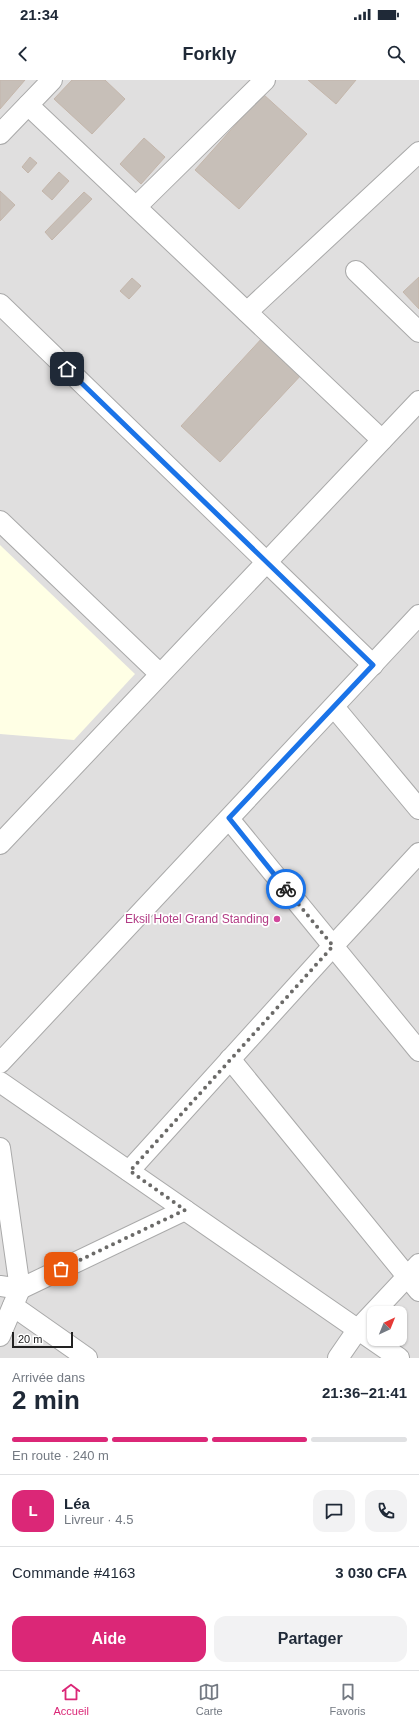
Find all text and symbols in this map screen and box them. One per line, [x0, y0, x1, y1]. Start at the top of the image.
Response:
text: 21:34 [20, 6, 58, 23]
icon: back [12, 43, 34, 65]
icon: search [385, 43, 407, 65]
text: Forkly [182, 44, 237, 64]
pin [50, 352, 84, 386]
icon: home [56, 358, 78, 380]
courier [266, 869, 306, 909]
icon: bike [275, 878, 297, 900]
place label: Eksil Hotel Grand Standing [125, 912, 269, 926]
marker: Eksil Hotel Grand Standing [272, 914, 282, 924]
pin [44, 1252, 78, 1286]
icon: bag [50, 1258, 72, 1280]
north arrow [367, 1306, 407, 1346]
map controls [367, 1306, 407, 1346]
scale bar [12, 1330, 73, 1349]
text: 20 m [18, 1333, 42, 1345]
text: Arrivée dans [12, 1370, 85, 1385]
text: 21:36–21:41 [322, 1384, 407, 1401]
text: 2 min [12, 1385, 80, 1415]
text: En route · 240 m [12, 1448, 109, 1463]
button: chat [313, 1490, 355, 1532]
button: phone [365, 1490, 407, 1532]
text: Léa [64, 1495, 90, 1512]
text: L [28, 1502, 38, 1519]
text: Livreur · 4.5 [64, 1512, 133, 1527]
text: Commande #4163 [12, 1564, 135, 1581]
text: 3 030 CFA [335, 1564, 407, 1581]
button: Aide [12, 1616, 206, 1662]
button: Partager [214, 1616, 407, 1662]
tab: Accueil [53, 1681, 89, 1717]
tab: Carte [196, 1681, 223, 1717]
tab: Favoris [329, 1681, 366, 1717]

